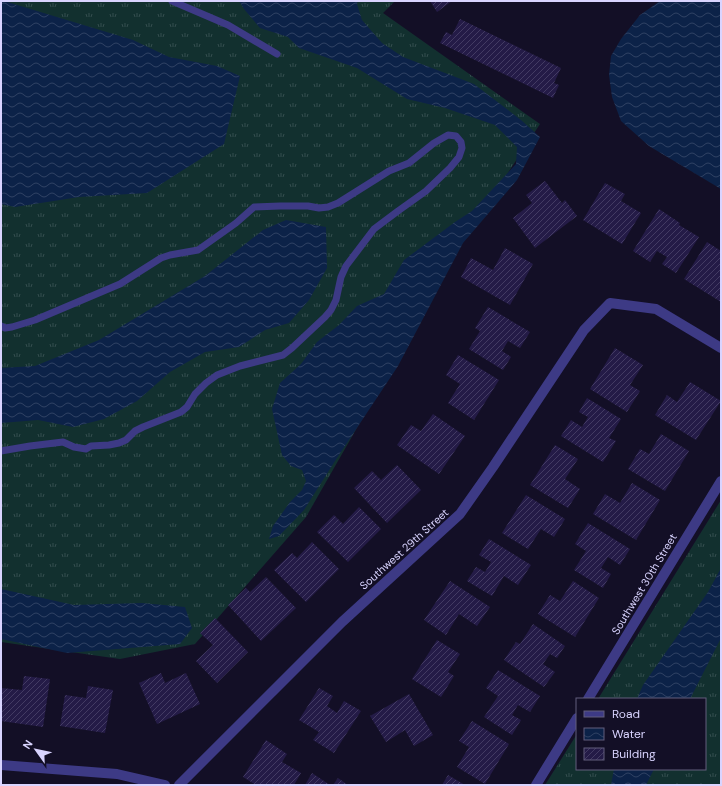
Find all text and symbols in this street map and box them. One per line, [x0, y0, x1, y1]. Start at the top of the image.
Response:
street label: Southwest 29th Street [357, 505, 451, 593]
street label: Southwest 30th Street [608, 531, 680, 637]
legend [576, 698, 706, 770]
text: Road [612, 706, 640, 722]
text: Water [612, 726, 646, 742]
north arrow [16, 730, 56, 770]
text: N [20, 737, 36, 752]
text: Building [612, 746, 656, 762]

